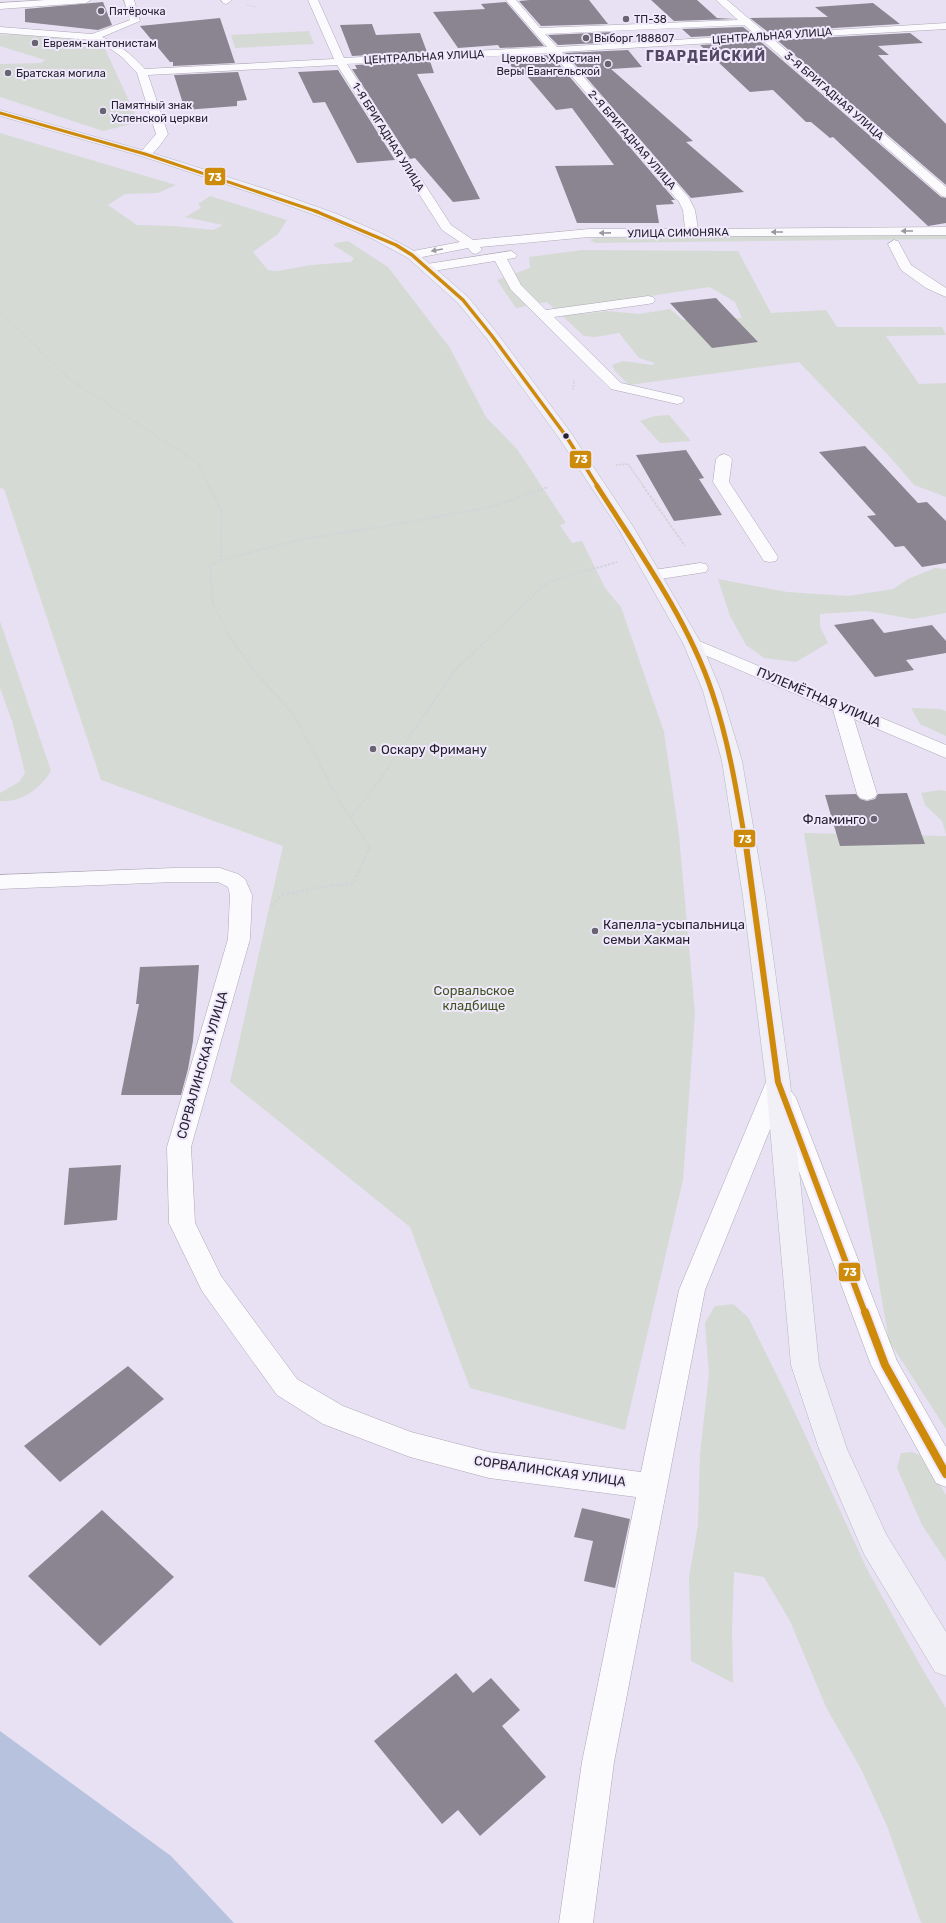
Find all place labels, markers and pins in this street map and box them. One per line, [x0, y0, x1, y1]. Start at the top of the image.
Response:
place label: Пятёрочка [109, 5, 166, 18]
marker: Пятёрочка [96, 6, 106, 16]
place label: ТП-38 [634, 13, 667, 26]
marker: ТП-38 [621, 14, 631, 24]
place label: Выборг 188807 [594, 32, 675, 45]
marker: Выборг 188807 [581, 33, 591, 43]
place label: Евреям-кантонистам [43, 37, 157, 50]
marker: Евреям-кантонистам [30, 38, 40, 48]
place label: Церковь Христиан Веры Евангельской [497, 52, 600, 78]
marker: Церковь Христиан Веры Евангельской [603, 59, 613, 69]
place label: Братская могила [16, 67, 106, 80]
marker: Братская могила [3, 68, 13, 78]
place label: Памятный знак Успенской церкви [111, 99, 208, 125]
marker: Памятный знак Успенской церкви [98, 106, 108, 116]
unlabelled marker [561, 431, 571, 441]
place label: Оскару Фриману [381, 742, 487, 757]
marker: Оскару Фриману [368, 744, 378, 754]
place label: Фламинго [803, 812, 866, 827]
marker: Фламинго [869, 814, 879, 824]
place label: Капелла-усыпальница семьи Хакман [603, 917, 745, 947]
marker: Капелла-усыпальница семьи Хакман [590, 926, 600, 936]

